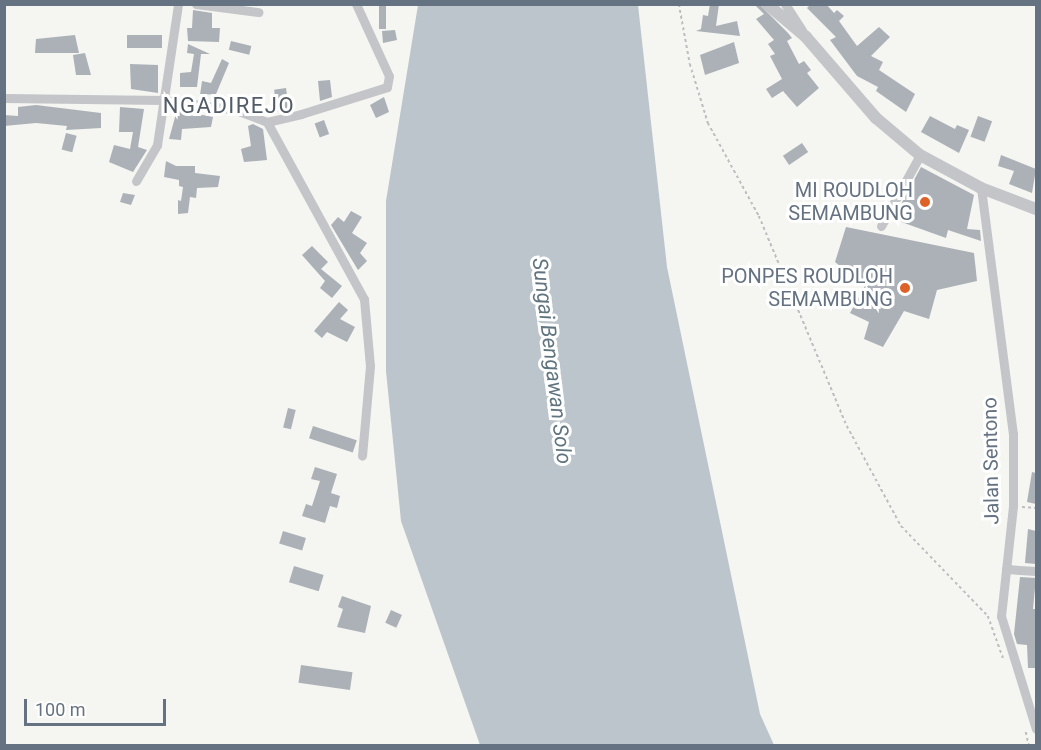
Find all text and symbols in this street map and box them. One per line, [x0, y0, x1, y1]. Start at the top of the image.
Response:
district label: NGADIREJO [163, 93, 295, 119]
place label: MI ROUDLOH SEMAMBUNG [788, 178, 913, 225]
marker: MI ROUDLOH SEMAMBUNG [918, 195, 932, 209]
water label: Sungai Bengawan Solo [527, 256, 577, 466]
place label: PONPES ROUDLOH SEMAMBUNG [721, 264, 893, 311]
marker: PONPES ROUDLOH SEMAMBUNG [898, 281, 912, 295]
street label: Jalan Sentono [978, 397, 1004, 525]
scale bar [27, 687, 170, 725]
text: 100 m [35, 699, 86, 720]

